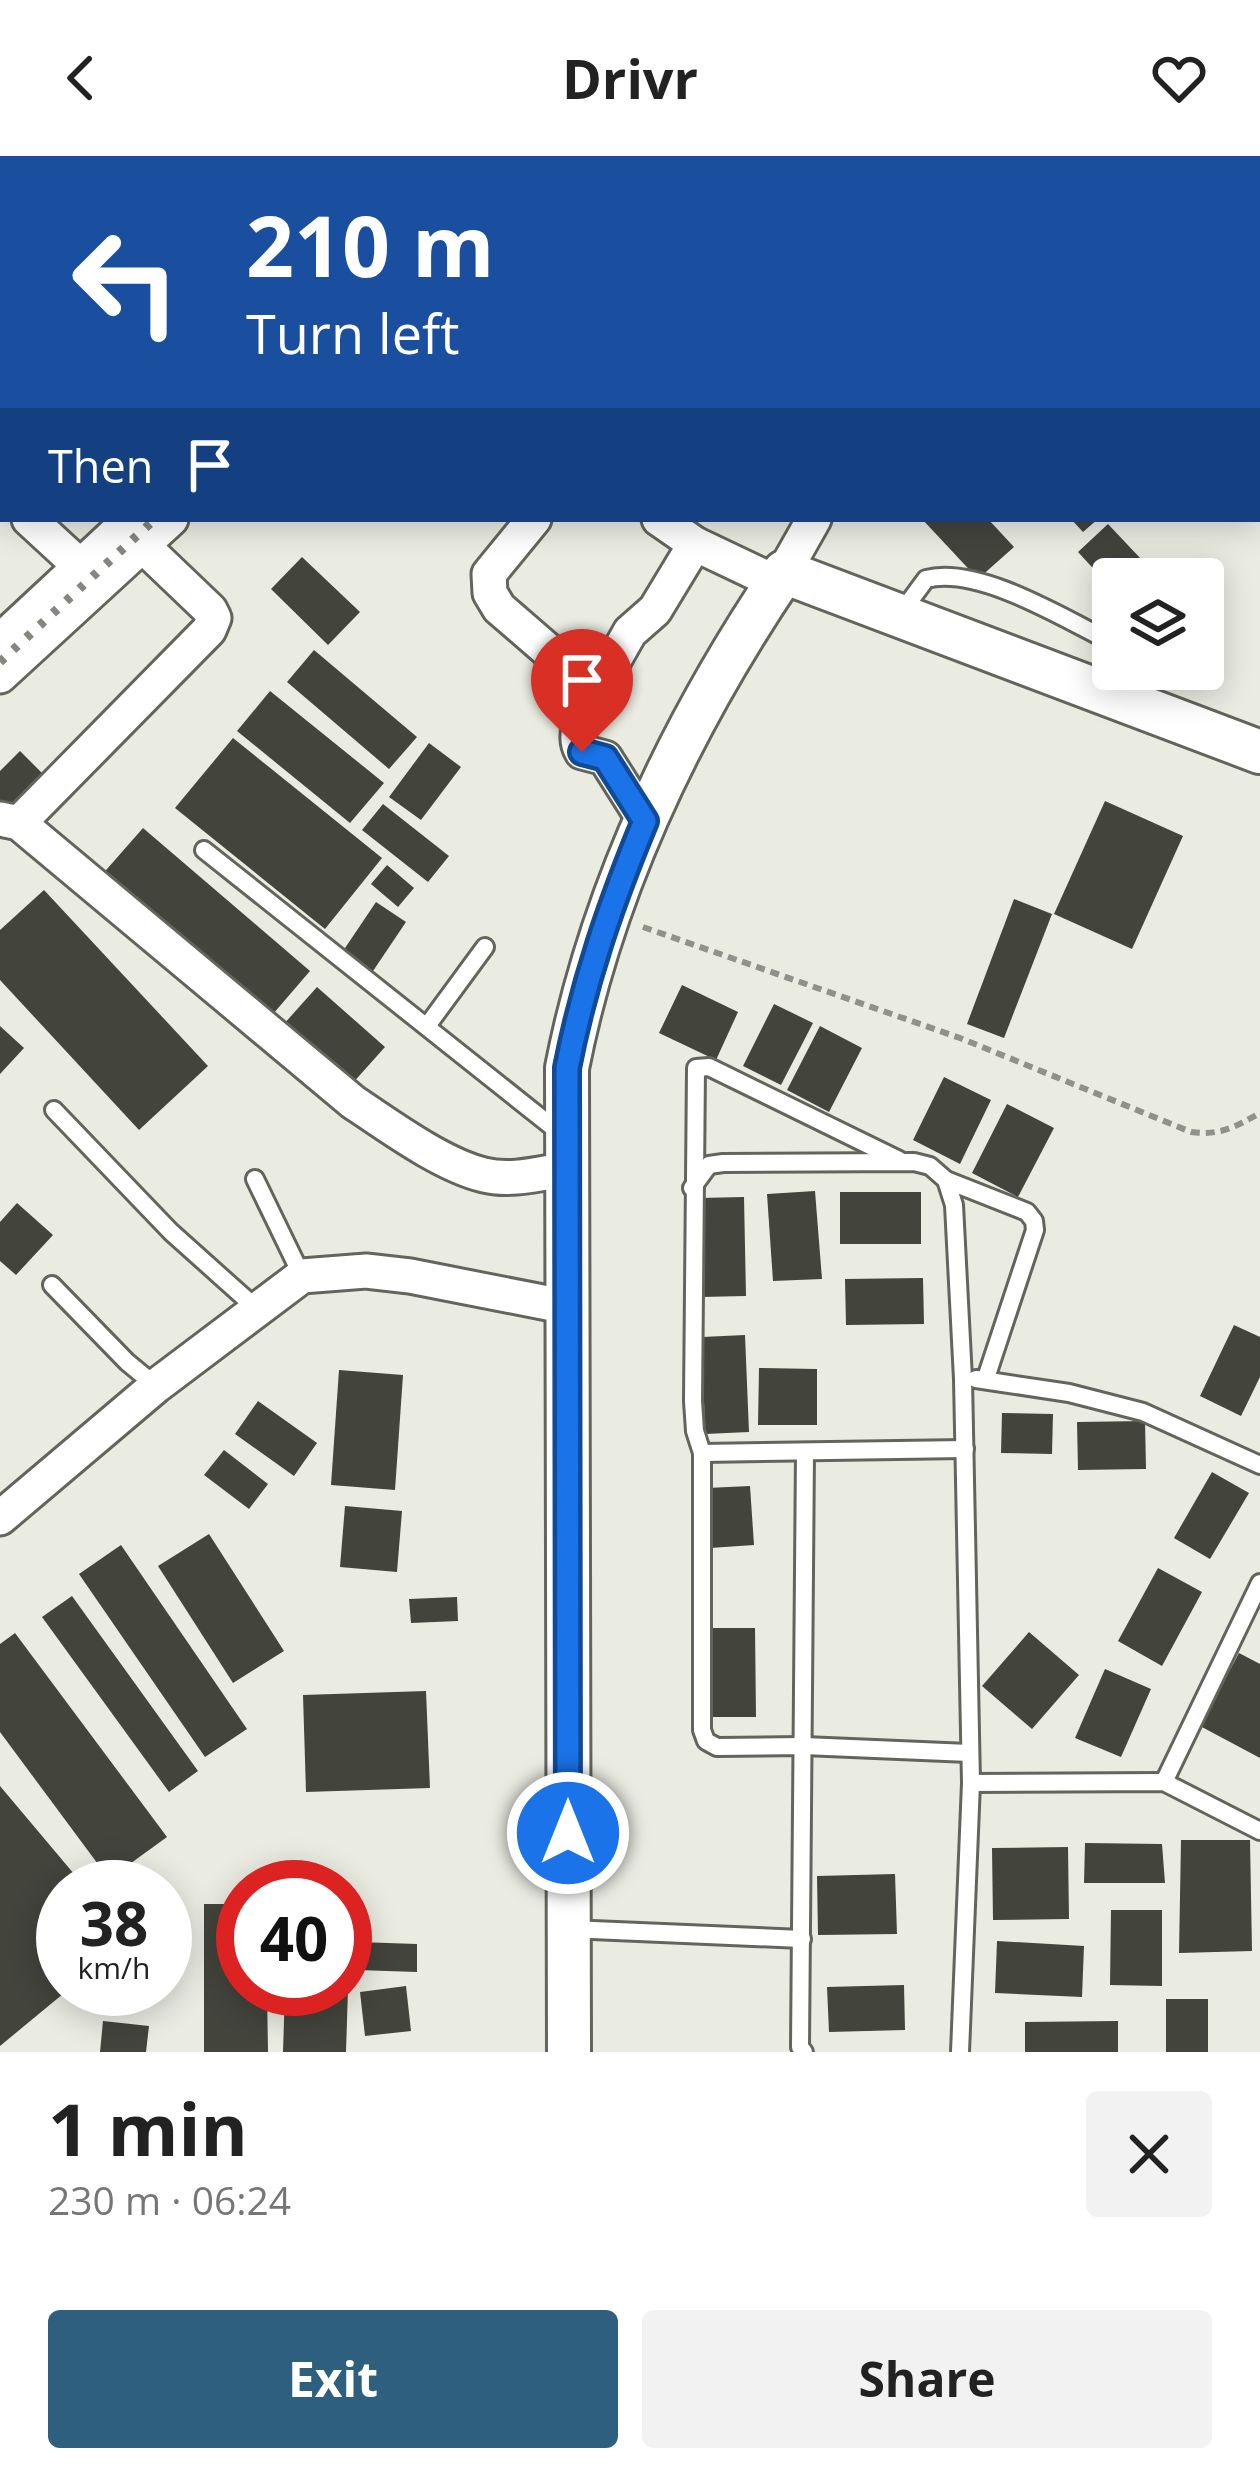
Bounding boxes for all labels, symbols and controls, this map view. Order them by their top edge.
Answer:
text: Drivr [562,41,698,115]
icon: back [48,45,114,111]
icon: heart [1146,45,1212,111]
text: 210 m [246,187,494,302]
icon: left [48,204,204,360]
text: Turn left [246,296,459,370]
icon: arrive [177,432,243,498]
text: Then [48,435,153,496]
map controls [1092,558,1224,690]
button: layers [1092,558,1224,690]
pin [531,629,633,752]
icon: arrive [549,647,615,713]
position arrow [505,1770,631,1896]
speed limit sign: 40 [216,1860,372,2016]
text: 38 [80,1882,148,1964]
text: km/h [78,1947,150,1988]
text: 1 min [48,2079,248,2177]
button: close [1086,2091,1212,2217]
text: 230 m · 06:24 [48,2173,291,2226]
button: Exit [48,2310,618,2448]
button: Share [642,2310,1212,2448]

